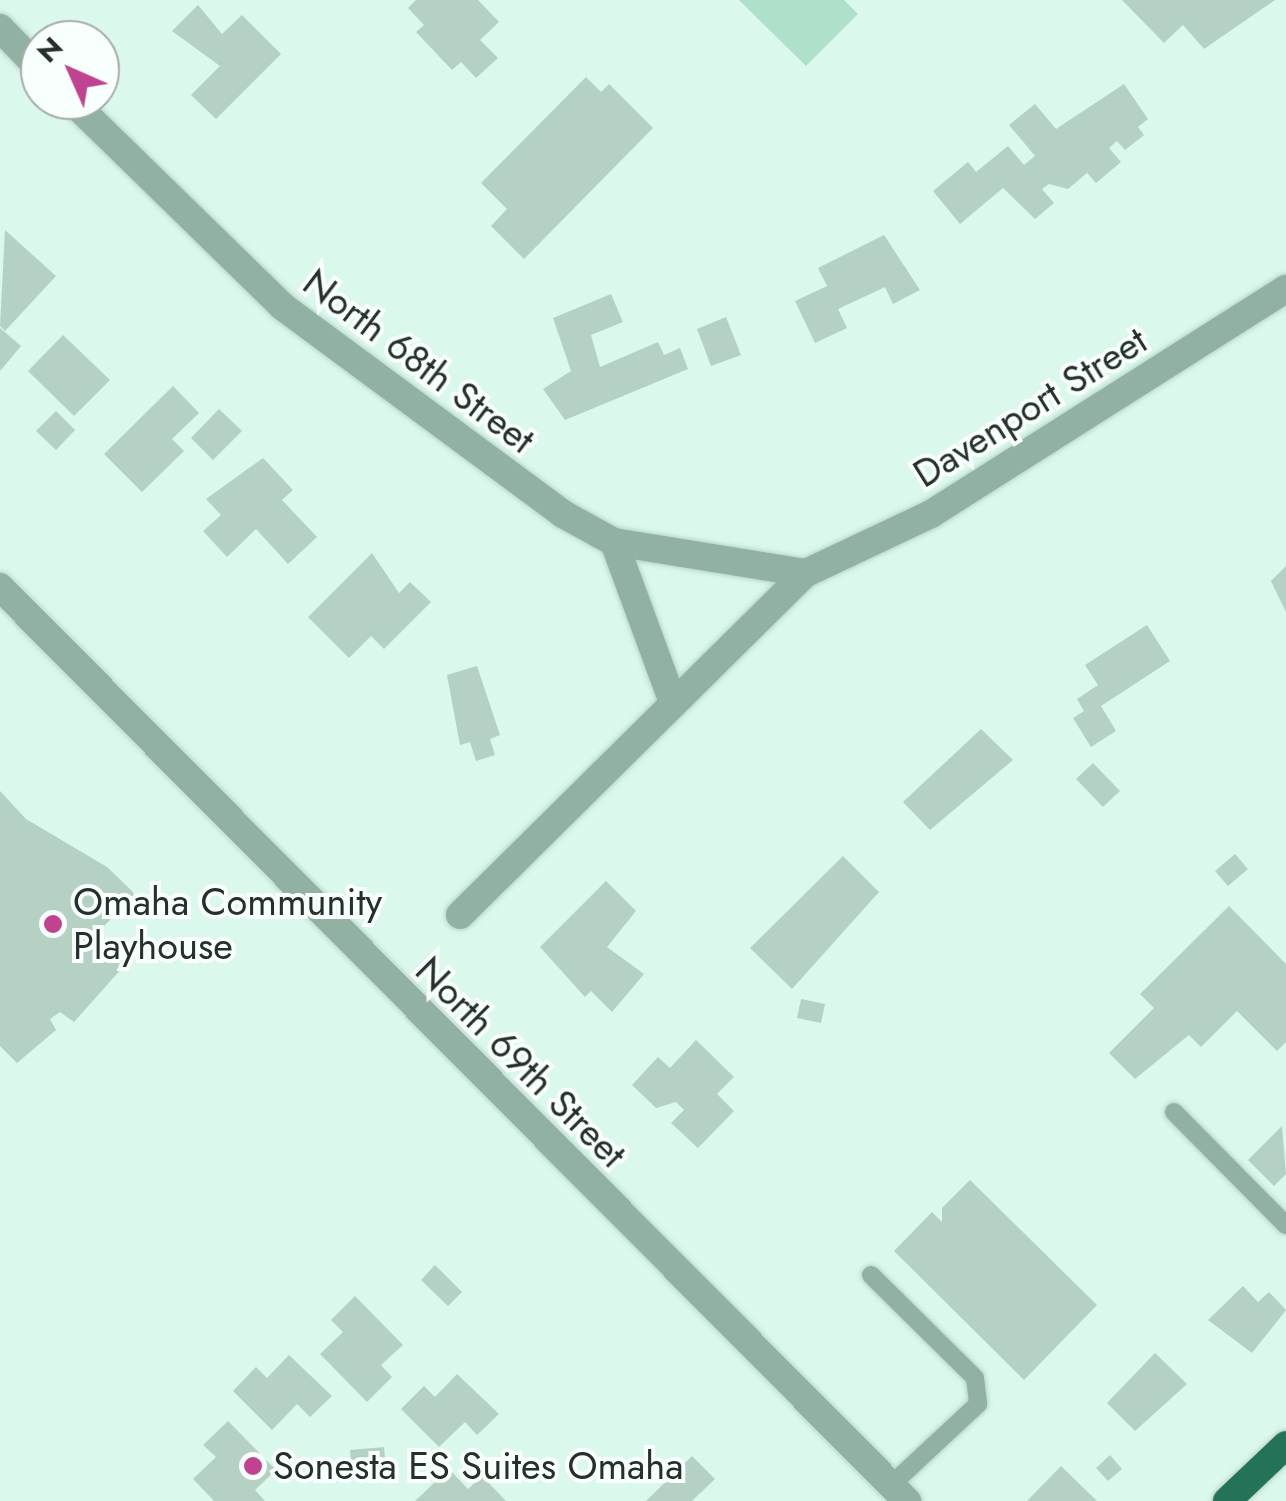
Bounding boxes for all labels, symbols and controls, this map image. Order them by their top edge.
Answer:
north arrow [20,20,120,120]
text: N [27,27,72,72]
street label: North 68th Street [294,259,544,463]
street label: Davenport Street [905,317,1155,497]
place label: Omaha Community Playhouse [73,879,382,968]
marker: Omaha Community Playhouse [42,913,64,935]
street label: North 69th Street [406,947,636,1177]
place label: Sonesta ES Suites Omaha [273,1443,684,1489]
marker: Sonesta ES Suites Omaha [242,1455,264,1477]

